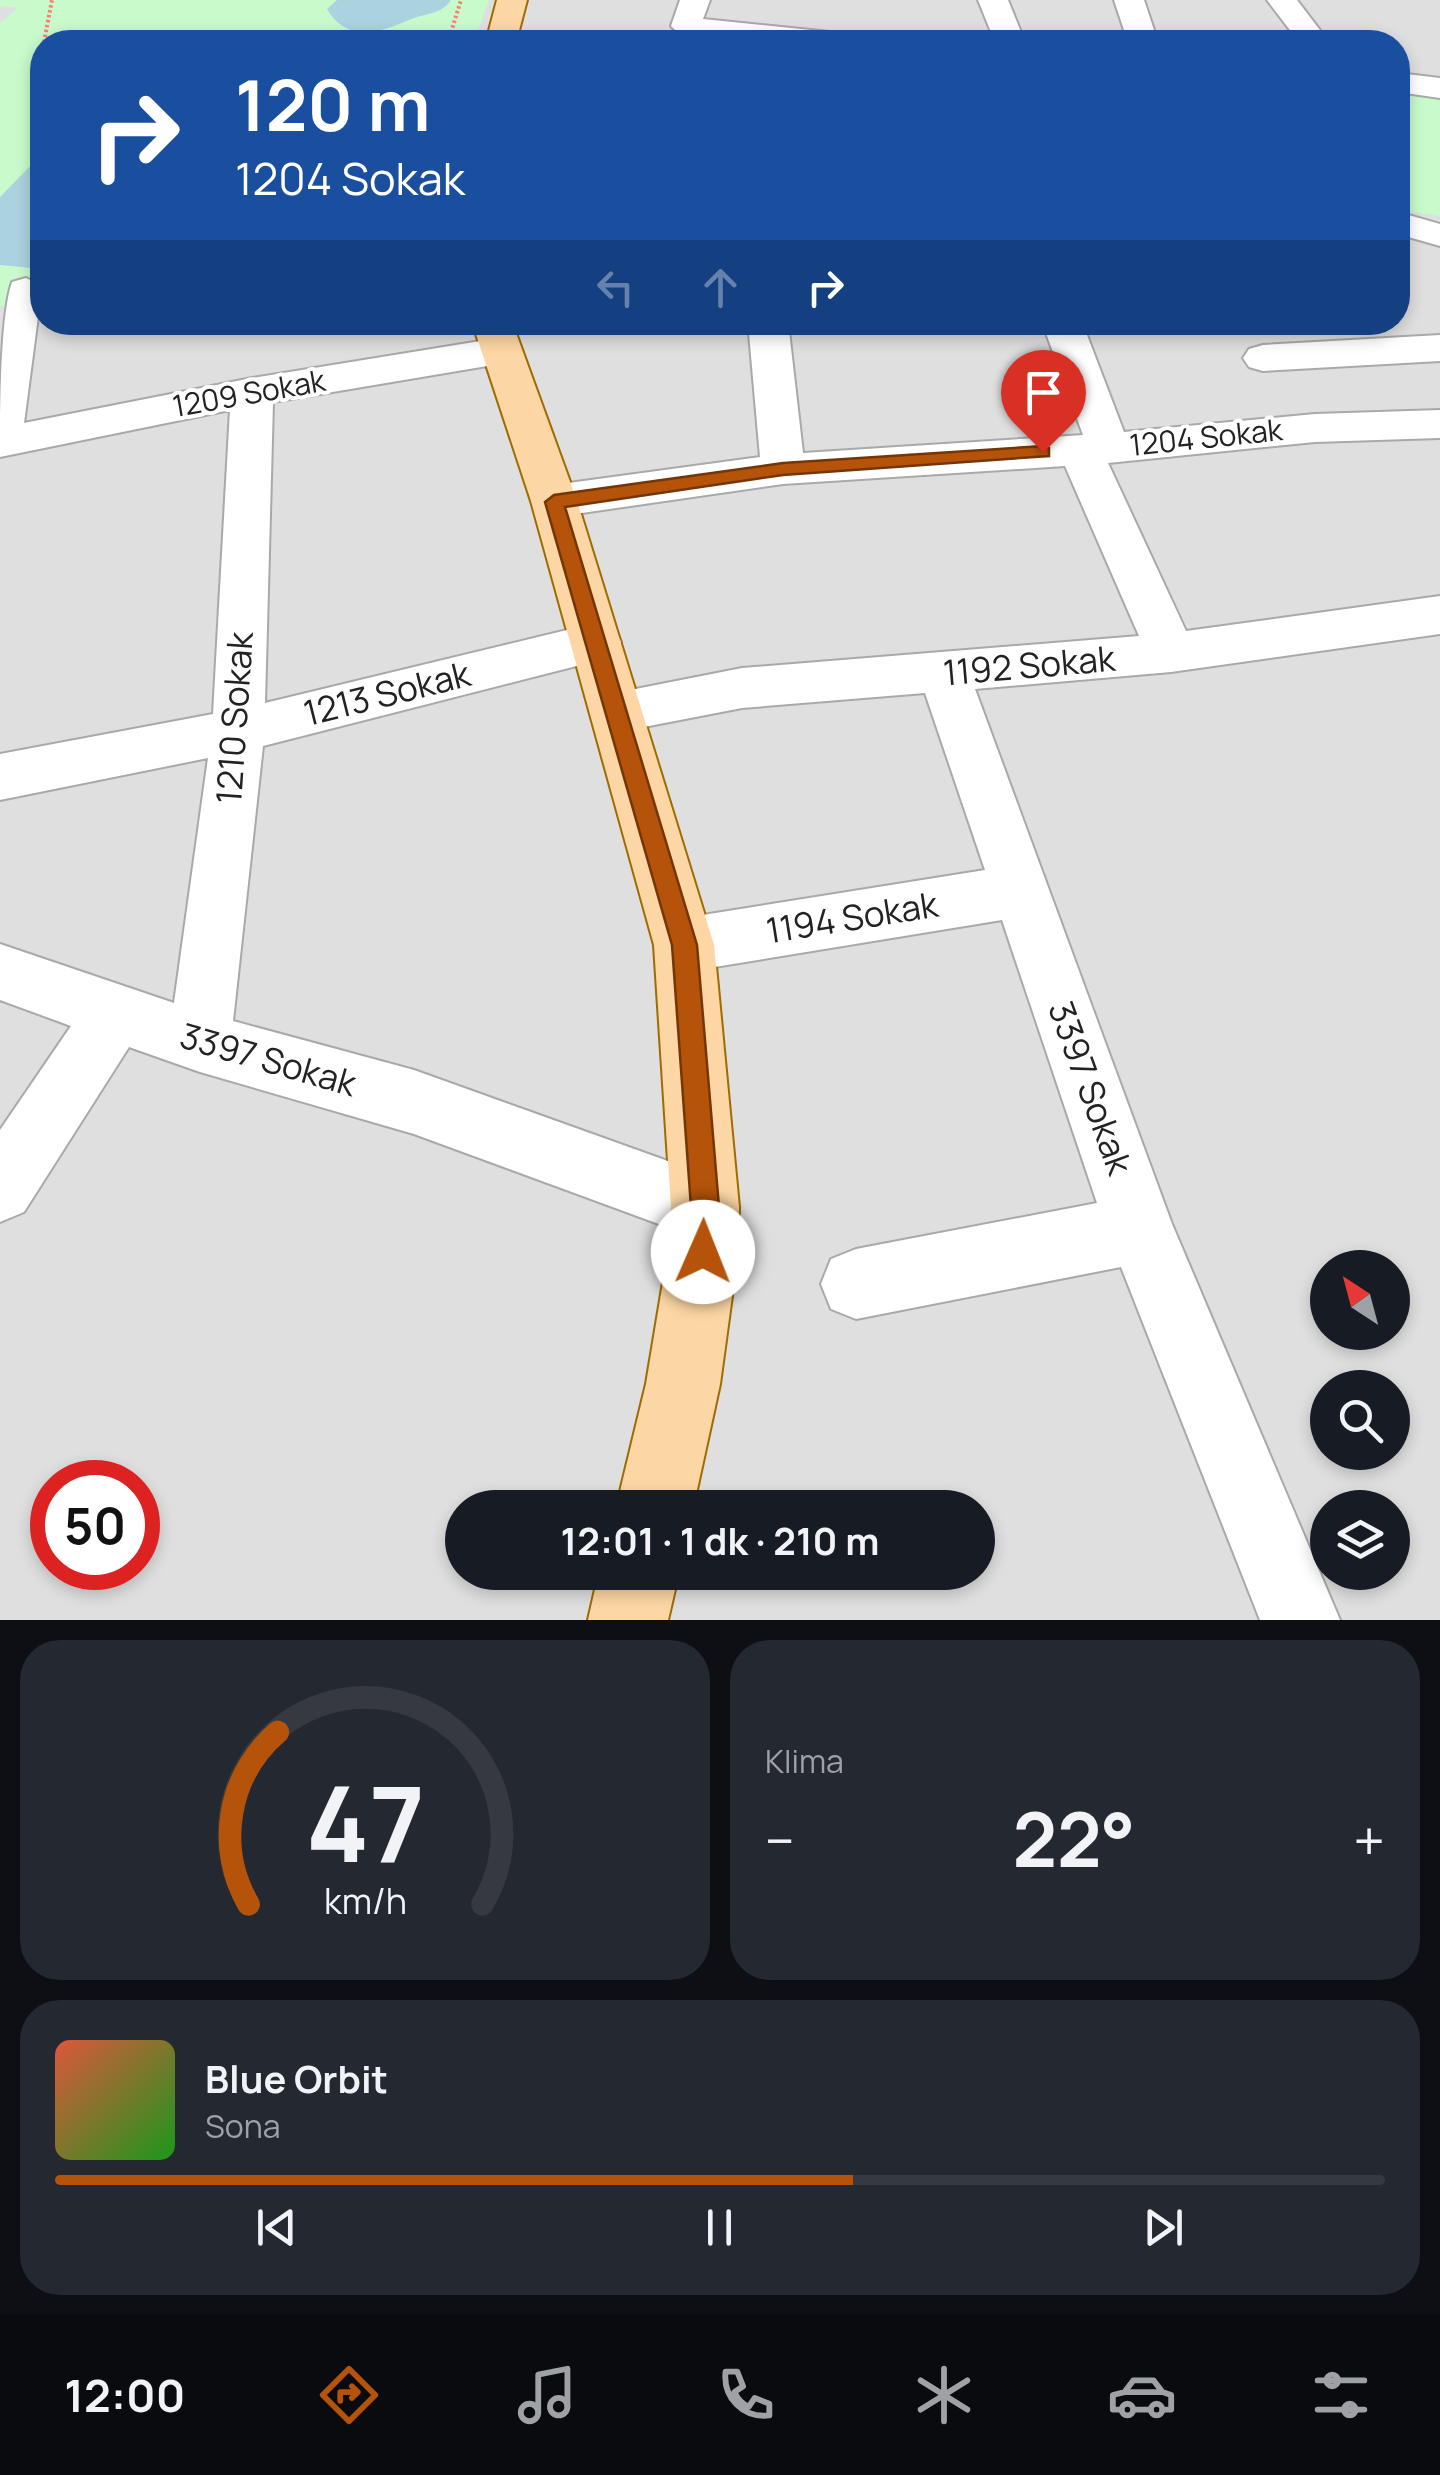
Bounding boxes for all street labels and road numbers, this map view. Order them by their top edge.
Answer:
street label: 1209 Sokak [169,359,329,426]
street label: 1204 Sokak [1127,408,1285,465]
street label: 1210 Sokak [204,629,264,805]
street label: 1192 Sokak [941,633,1119,696]
street label: 1213 Sokak [298,649,477,737]
street label: 1194 Sokak [763,880,943,954]
street label: 3397 Sokak [1037,994,1145,1182]
street label: 3397 Sokak [175,1011,363,1108]

